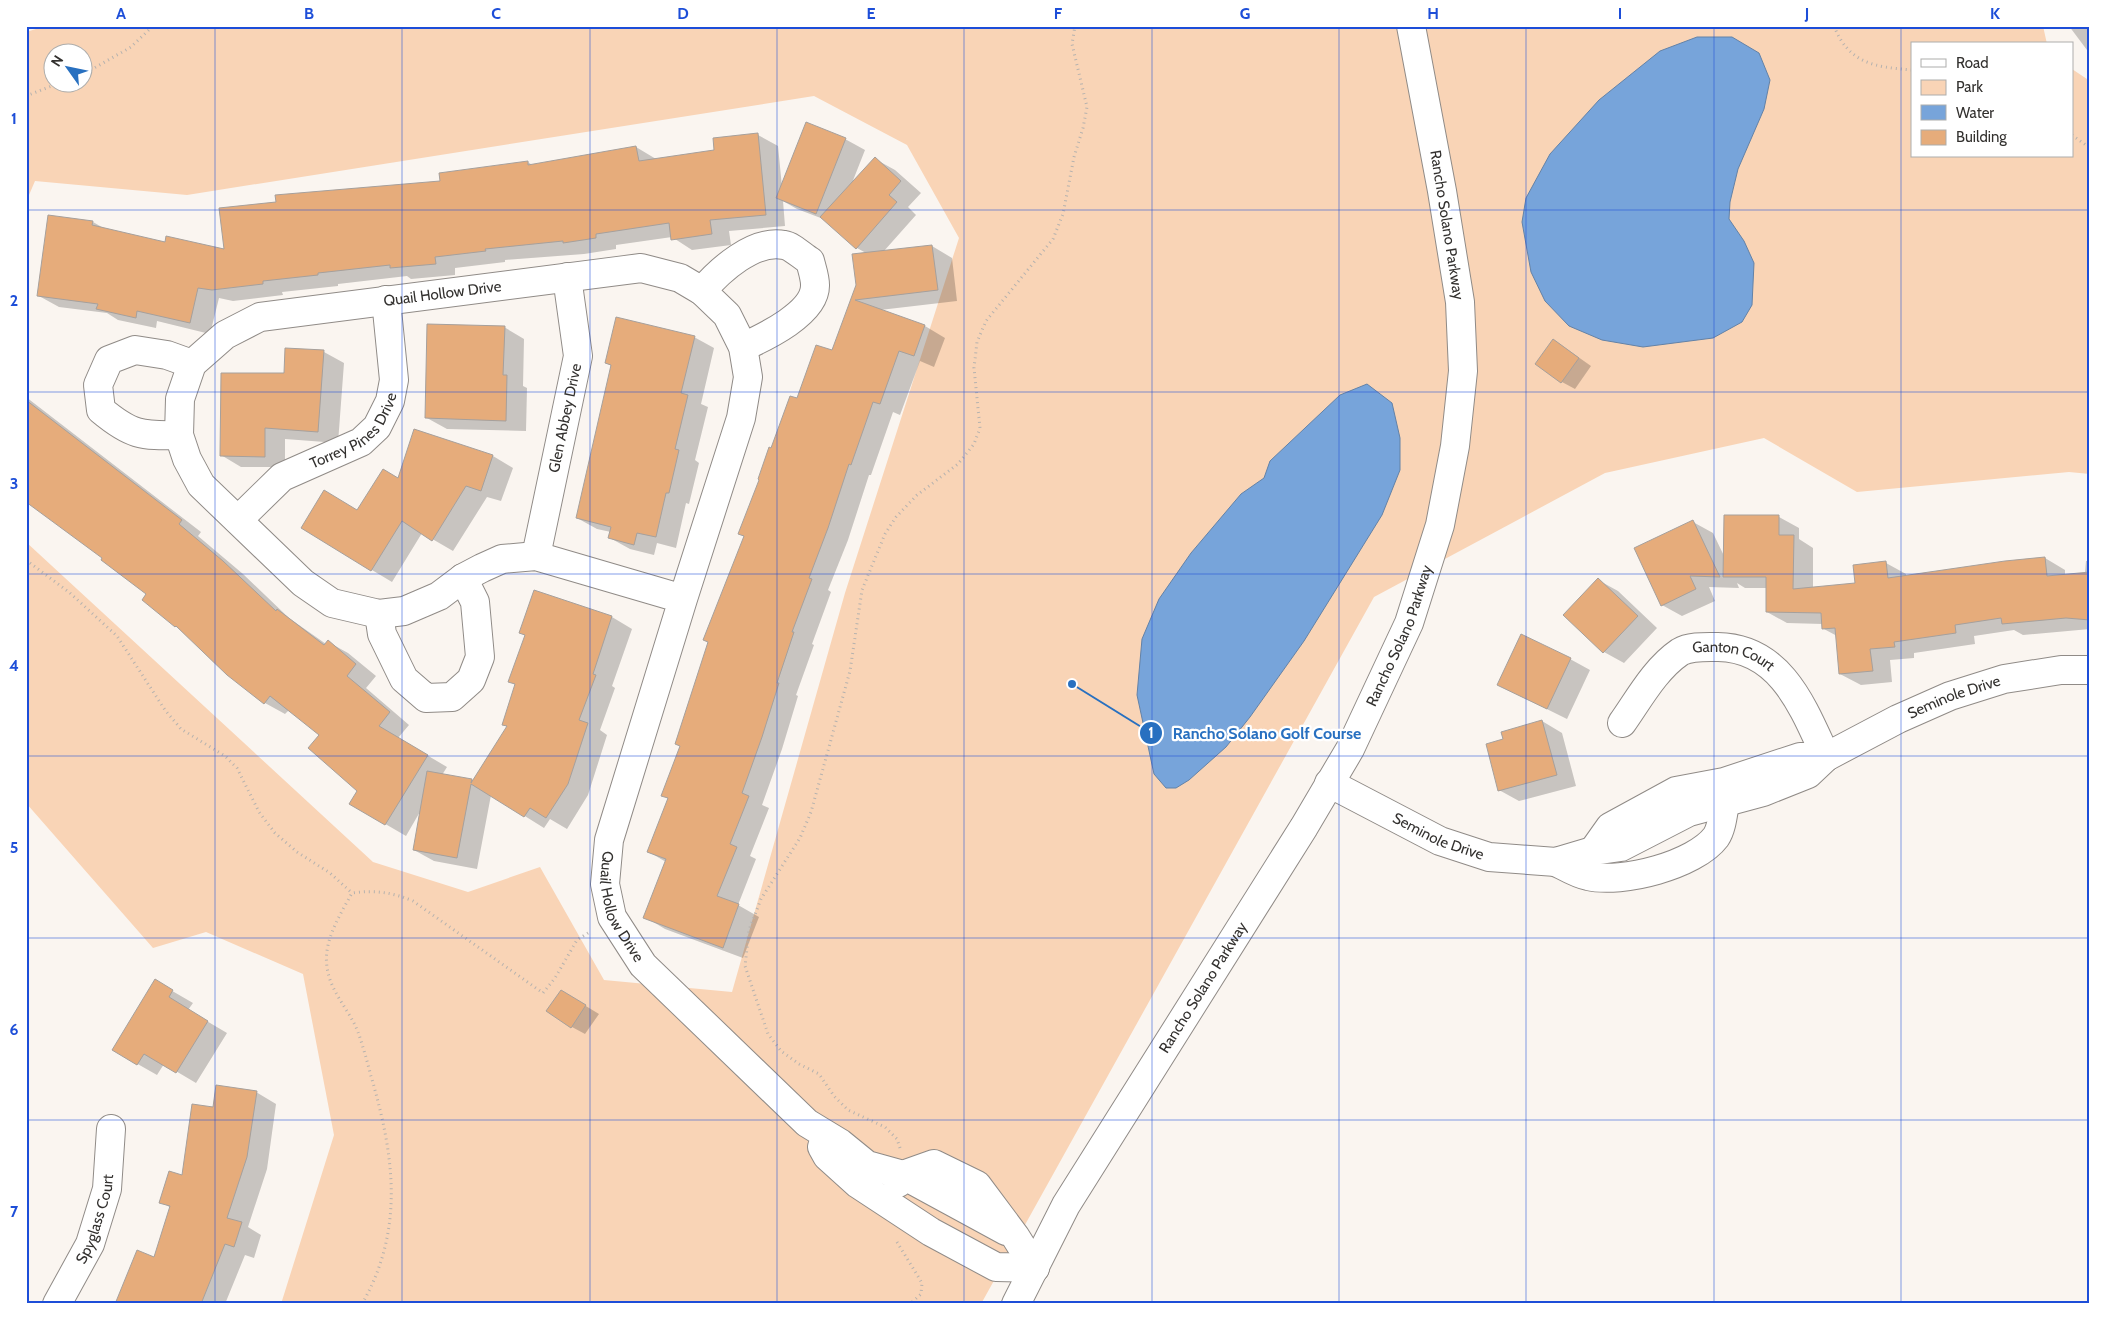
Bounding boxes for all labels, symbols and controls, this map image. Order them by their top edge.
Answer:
text: A [116,4,126,23]
text: B [304,4,314,23]
text: C [491,4,501,23]
text: D [677,4,689,23]
text: E [866,4,876,23]
text: F [1054,4,1063,23]
text: G [1240,4,1250,23]
text: H [1427,4,1439,23]
text: I [1618,4,1622,23]
text: J [1804,4,1809,23]
text: K [1990,4,2000,23]
north arrow [42,42,92,92]
legend [1911,42,2074,158]
text: N [47,52,67,70]
text: Road [1956,54,1989,72]
text: Park [1956,78,1983,96]
text: Water [1956,104,1994,122]
text: 1 [11,109,17,128]
text: Building [1956,128,2007,146]
street label: Rancho Solano Parkway [1426,149,1468,301]
street label: Quail Hollow Drive [383,277,503,310]
text: 2 [10,291,18,310]
street label: Glen Abbey Drive [545,362,585,474]
street label: Torrey Pines Drive [307,391,400,472]
text: 3 [10,474,18,493]
street label: Rancho Solano Parkway [1362,562,1436,709]
street label: Ganton Court [1692,638,1778,675]
text: 4 [9,656,19,675]
street label: Seminole Drive [1905,672,2003,723]
callout: Rancho Solano Golf Course [1138,718,1372,749]
text: 1 [1148,724,1154,742]
text: Rancho Solano Golf Course [1173,724,1361,743]
street label: Seminole Drive [1390,809,1486,864]
text: 5 [10,838,18,857]
street label: Quail Hollow Drive [596,850,648,966]
street label: Rancho Solano Parkway [1155,918,1251,1056]
text: 6 [10,1020,19,1039]
street label: Spyglass Court [72,1174,117,1267]
text: 7 [10,1202,19,1221]

